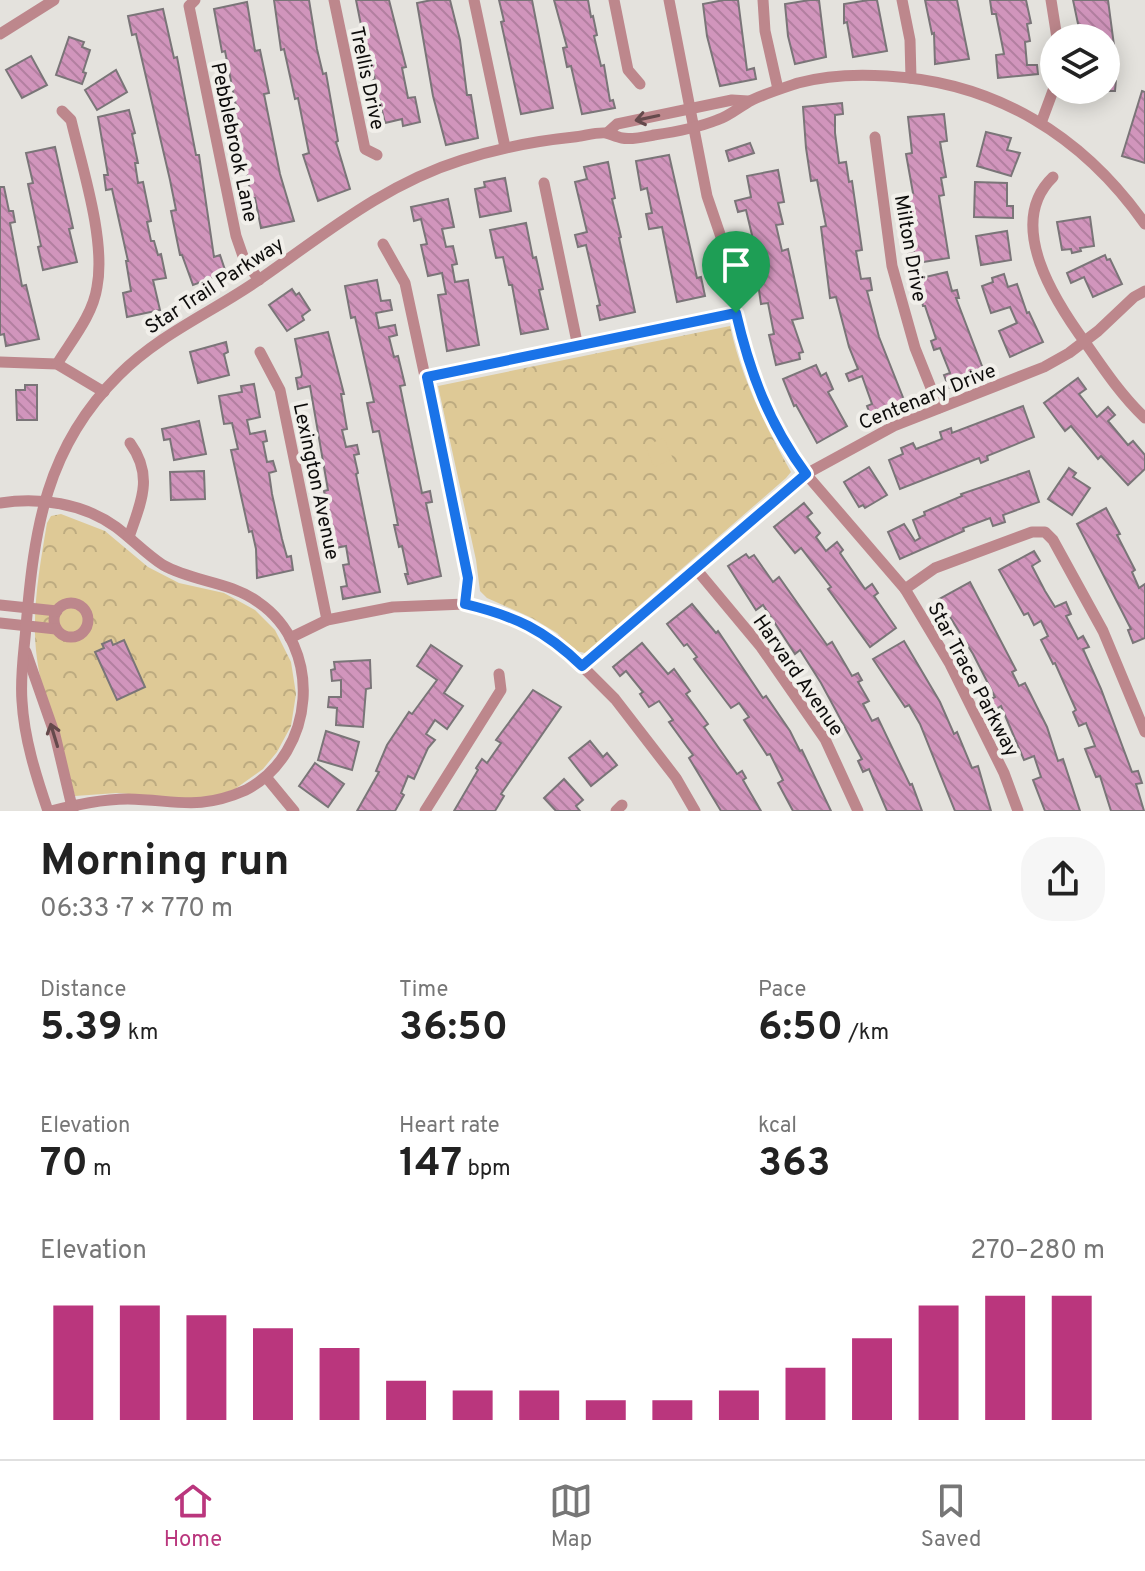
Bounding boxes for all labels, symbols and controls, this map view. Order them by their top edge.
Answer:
street label: Trellis Drive [342,24,390,132]
map controls [1040,24,1120,104]
button: layers [1040,24,1120,104]
street label: Pebblebrook Lane [203,60,263,225]
one-way arrow [634,111,660,126]
street label: Milton Drive [887,193,931,304]
pin [702,231,770,313]
street label: Star Trail Parkway [141,232,290,341]
icon: arrive [714,243,758,287]
street label: Centenary Drive [855,358,1000,437]
street label: Lexington Avenue [286,400,344,562]
street label: Star Trace Parkway [921,598,1024,762]
street label: Harvard Avenue [746,611,849,742]
one-way arrow [46,723,61,749]
text: Morning run [40,835,290,891]
button: share [1021,837,1105,921]
text: 06:33 · 7 × 770 m [40,893,233,926]
text: Distance [40,977,126,1004]
text: Time [399,977,448,1004]
text: Pace [758,977,806,1004]
text: 5.39 [40,1004,123,1054]
text: 36:50 [399,1004,508,1054]
text: 6:50 [758,1004,843,1054]
text: km [123,1020,158,1047]
text: /km [843,1020,889,1047]
text: Elevation [40,1113,130,1140]
text: Heart rate [399,1113,500,1140]
text: kcal [758,1113,797,1140]
text: 70 [40,1140,88,1190]
text: 147 [399,1140,462,1190]
text: 363 [758,1140,831,1190]
text: m [88,1156,112,1183]
text: bpm [462,1156,511,1183]
text: Elevation [40,1235,147,1268]
text: 270–280 m [970,1235,1105,1268]
tab: Home [164,1479,222,1554]
tab: Map [549,1479,593,1554]
tab: Saved [921,1479,981,1554]

